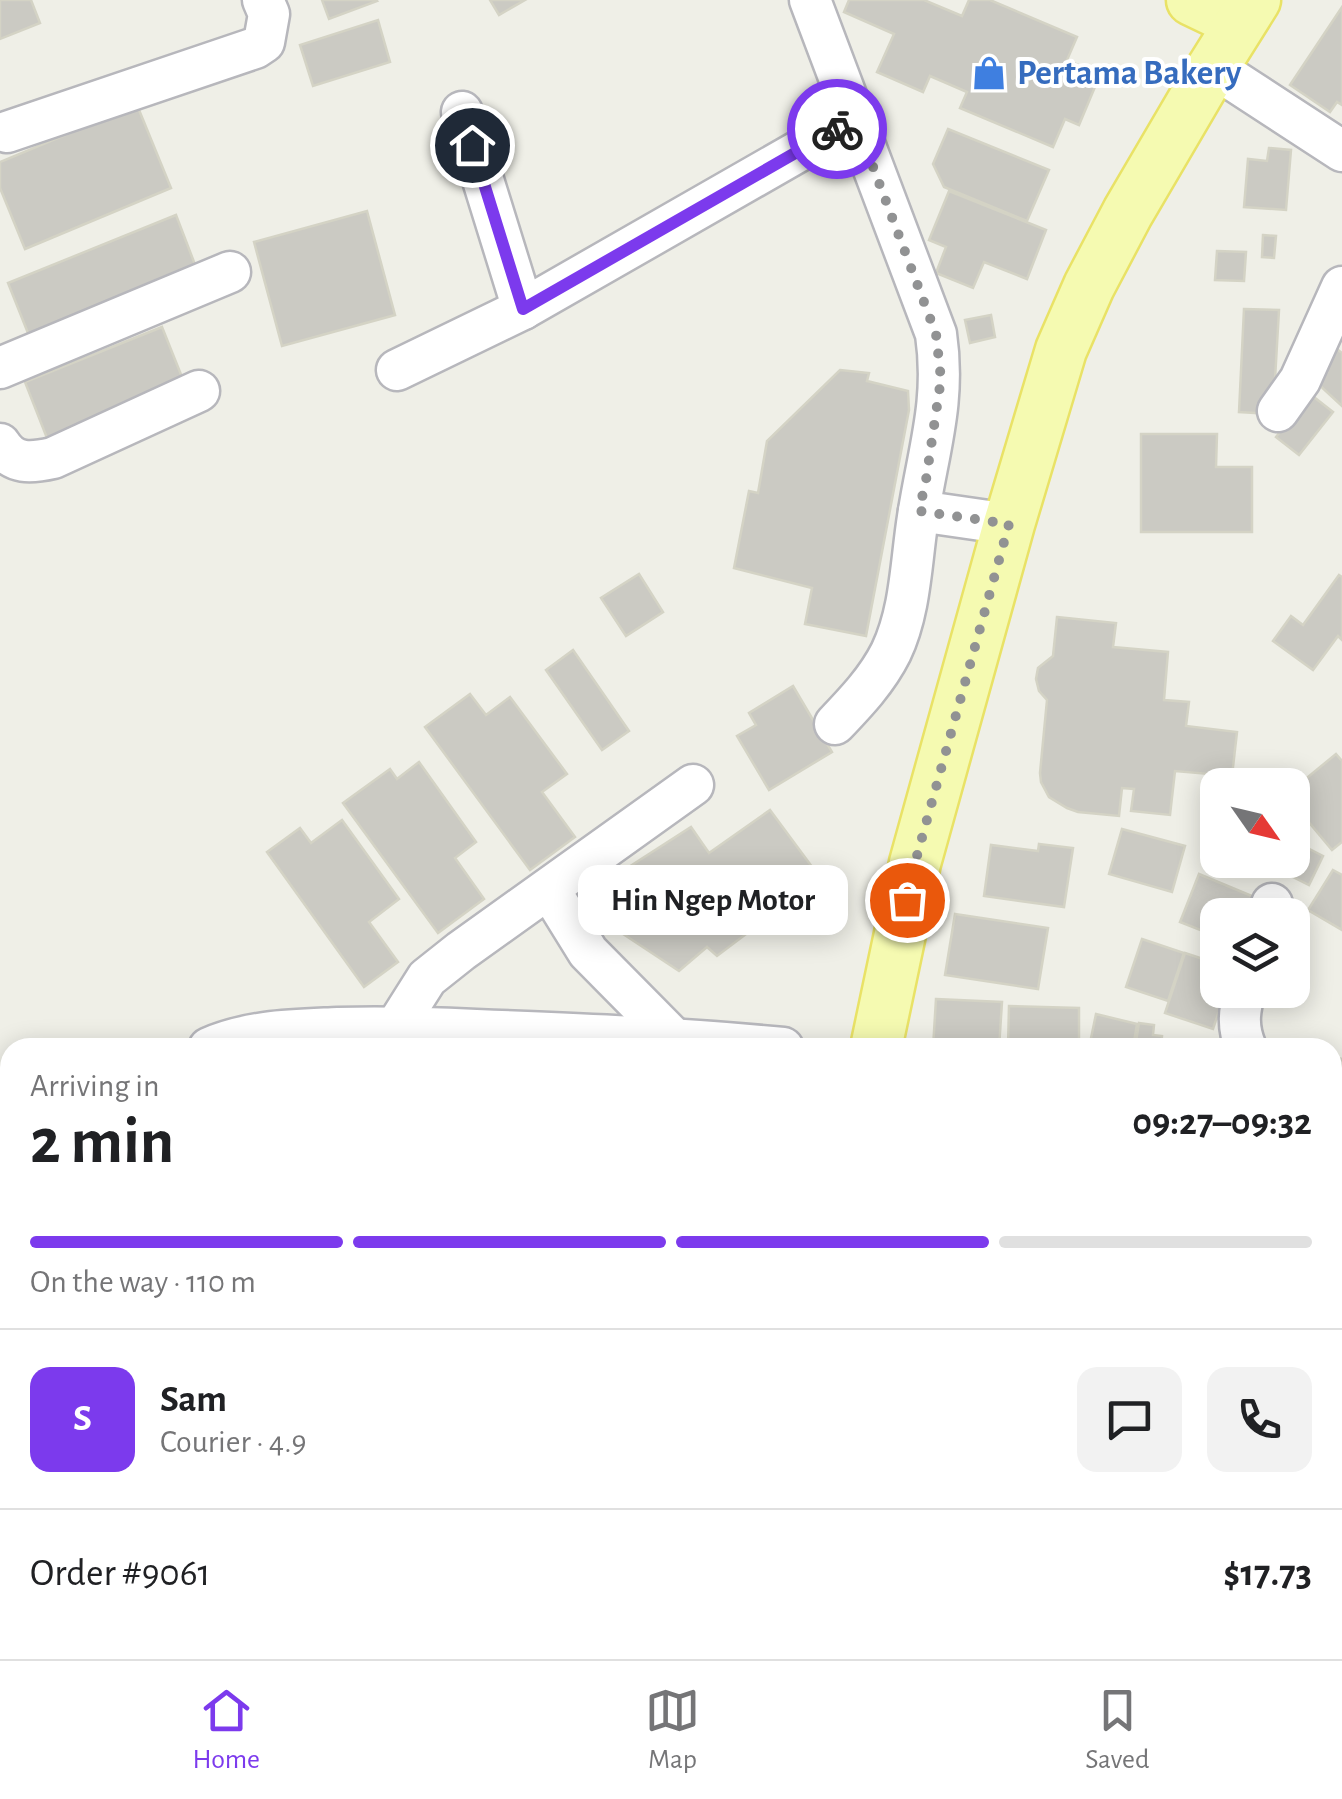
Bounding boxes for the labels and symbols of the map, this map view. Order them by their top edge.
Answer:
shop icon: Pertama Bakery [970,54,1008,92]
place label: Pertama Bakery [1017,56,1242,91]
courier [787,79,887,179]
pin [430,103,515,188]
north arrow [1200,768,1310,878]
pin [865,858,950,943]
callout: Hin Ngep Motor [577,865,847,935]

